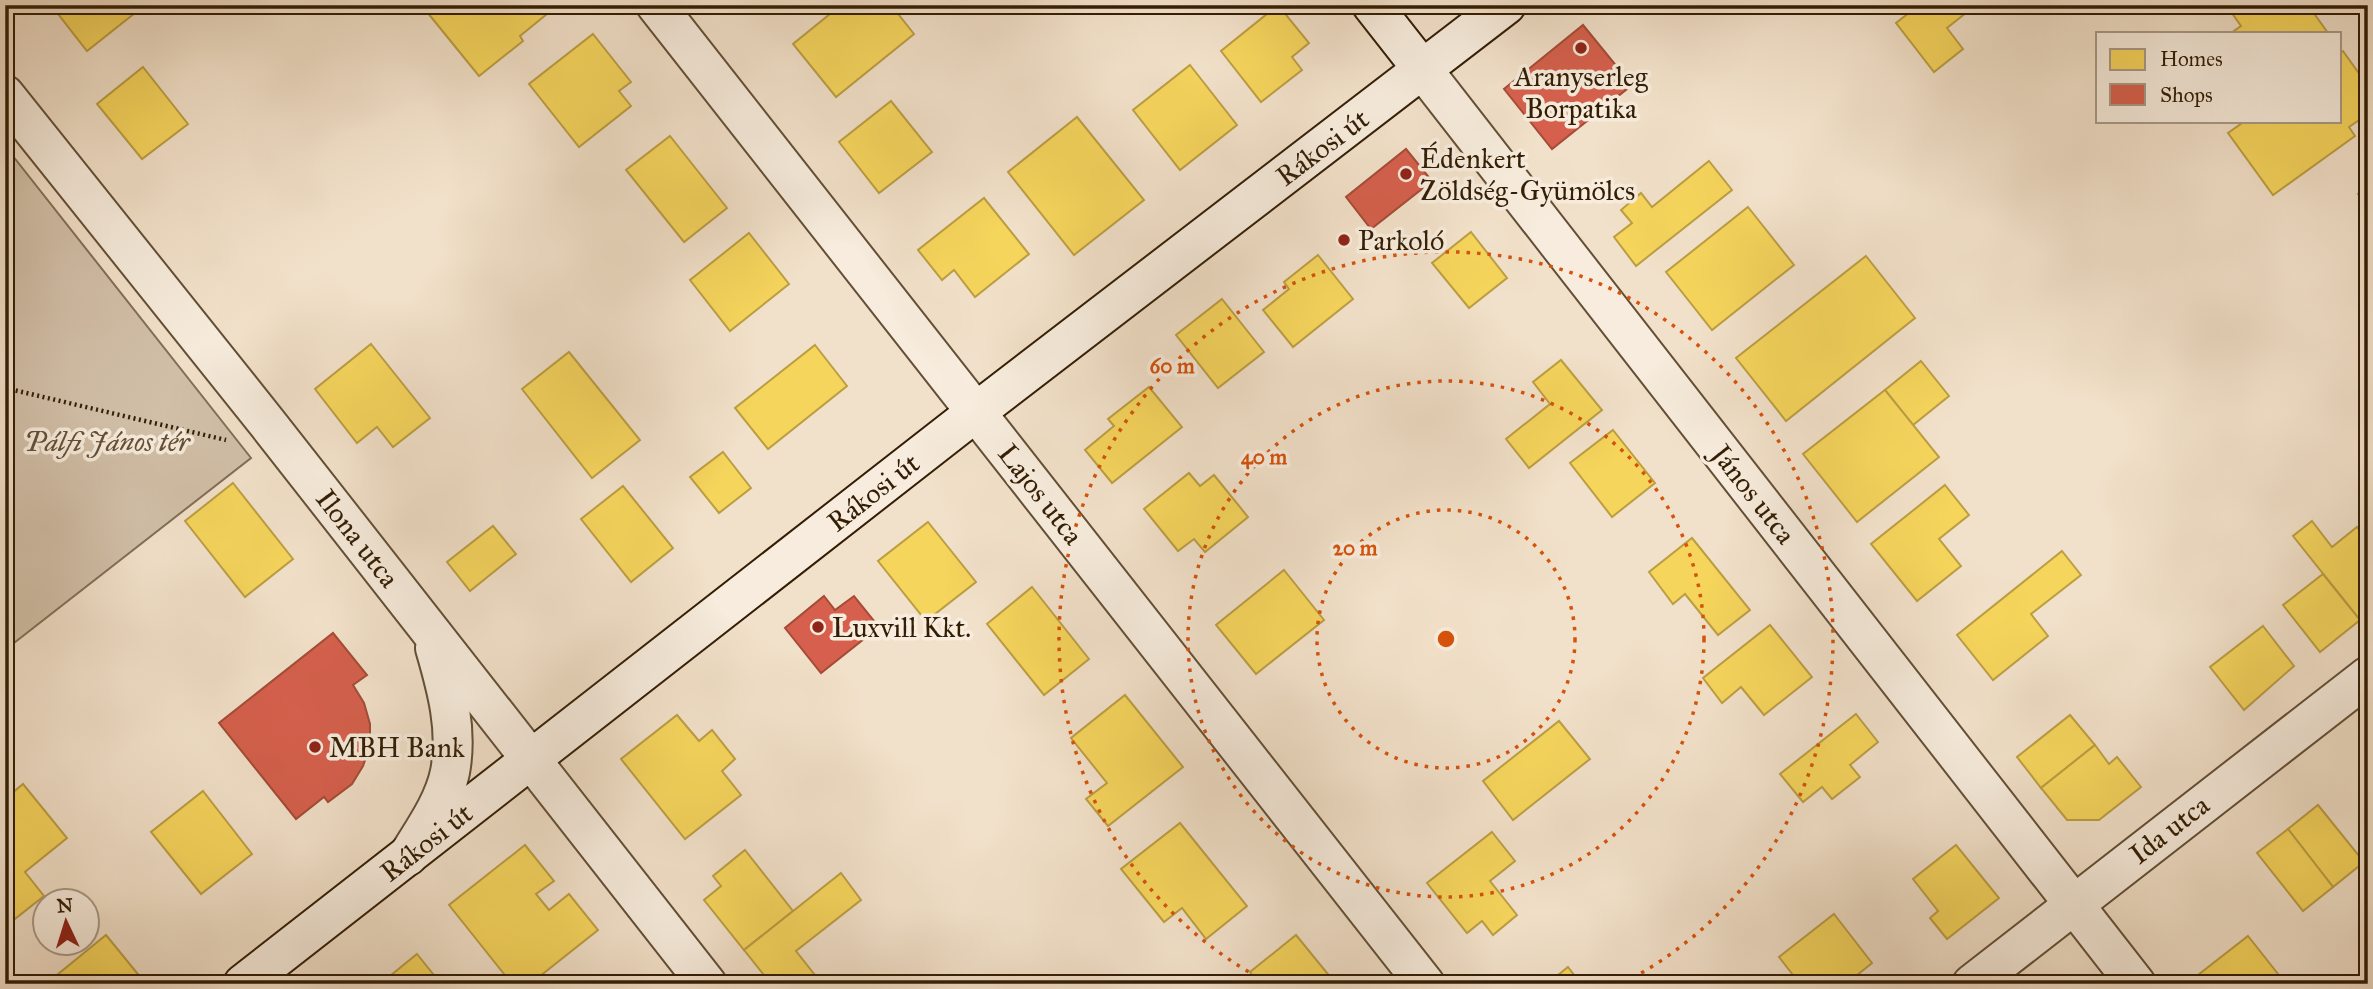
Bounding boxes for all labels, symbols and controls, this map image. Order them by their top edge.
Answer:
legend [2096,32,2342,122]
marker: Aranyserleg Borpatika [1573,40,1589,56]
text: Homes [2160,46,2223,72]
place label: Aranyserleg Borpatika [1513,59,1649,126]
text: Shops [2160,82,2213,108]
street label: Rákosi út [1269,101,1376,194]
place label: Édenkert Zöldség-Gyümölcs [1420,141,1635,208]
marker: Édenkert Zöldség-Gyümölcs [1398,166,1414,182]
place label: Parkoló [1358,223,1444,258]
marker: Parkoló [1336,232,1352,248]
text: 60 m [1149,353,1195,379]
park label: Pálfi János tér [24,424,191,459]
street label: János utca [1702,435,1803,551]
street label: Lajos utca [990,437,1091,552]
text: 40 m [1241,444,1287,470]
street label: Rákosi út [820,446,926,539]
street label: Ilona utca [308,482,407,595]
text: 20 m [1333,535,1378,561]
place label: Luxvill Kkt. [832,610,971,645]
marker: Luxvill Kkt. [810,619,826,635]
centre of rings [1434,627,1458,651]
place label: MBH Bank [329,730,465,765]
marker: MBH Bank [307,739,323,755]
street label: Ida utca [2122,787,2216,871]
street label: Rákosi út [373,796,479,889]
north arrow [32,888,102,958]
text: N [56,894,74,918]

